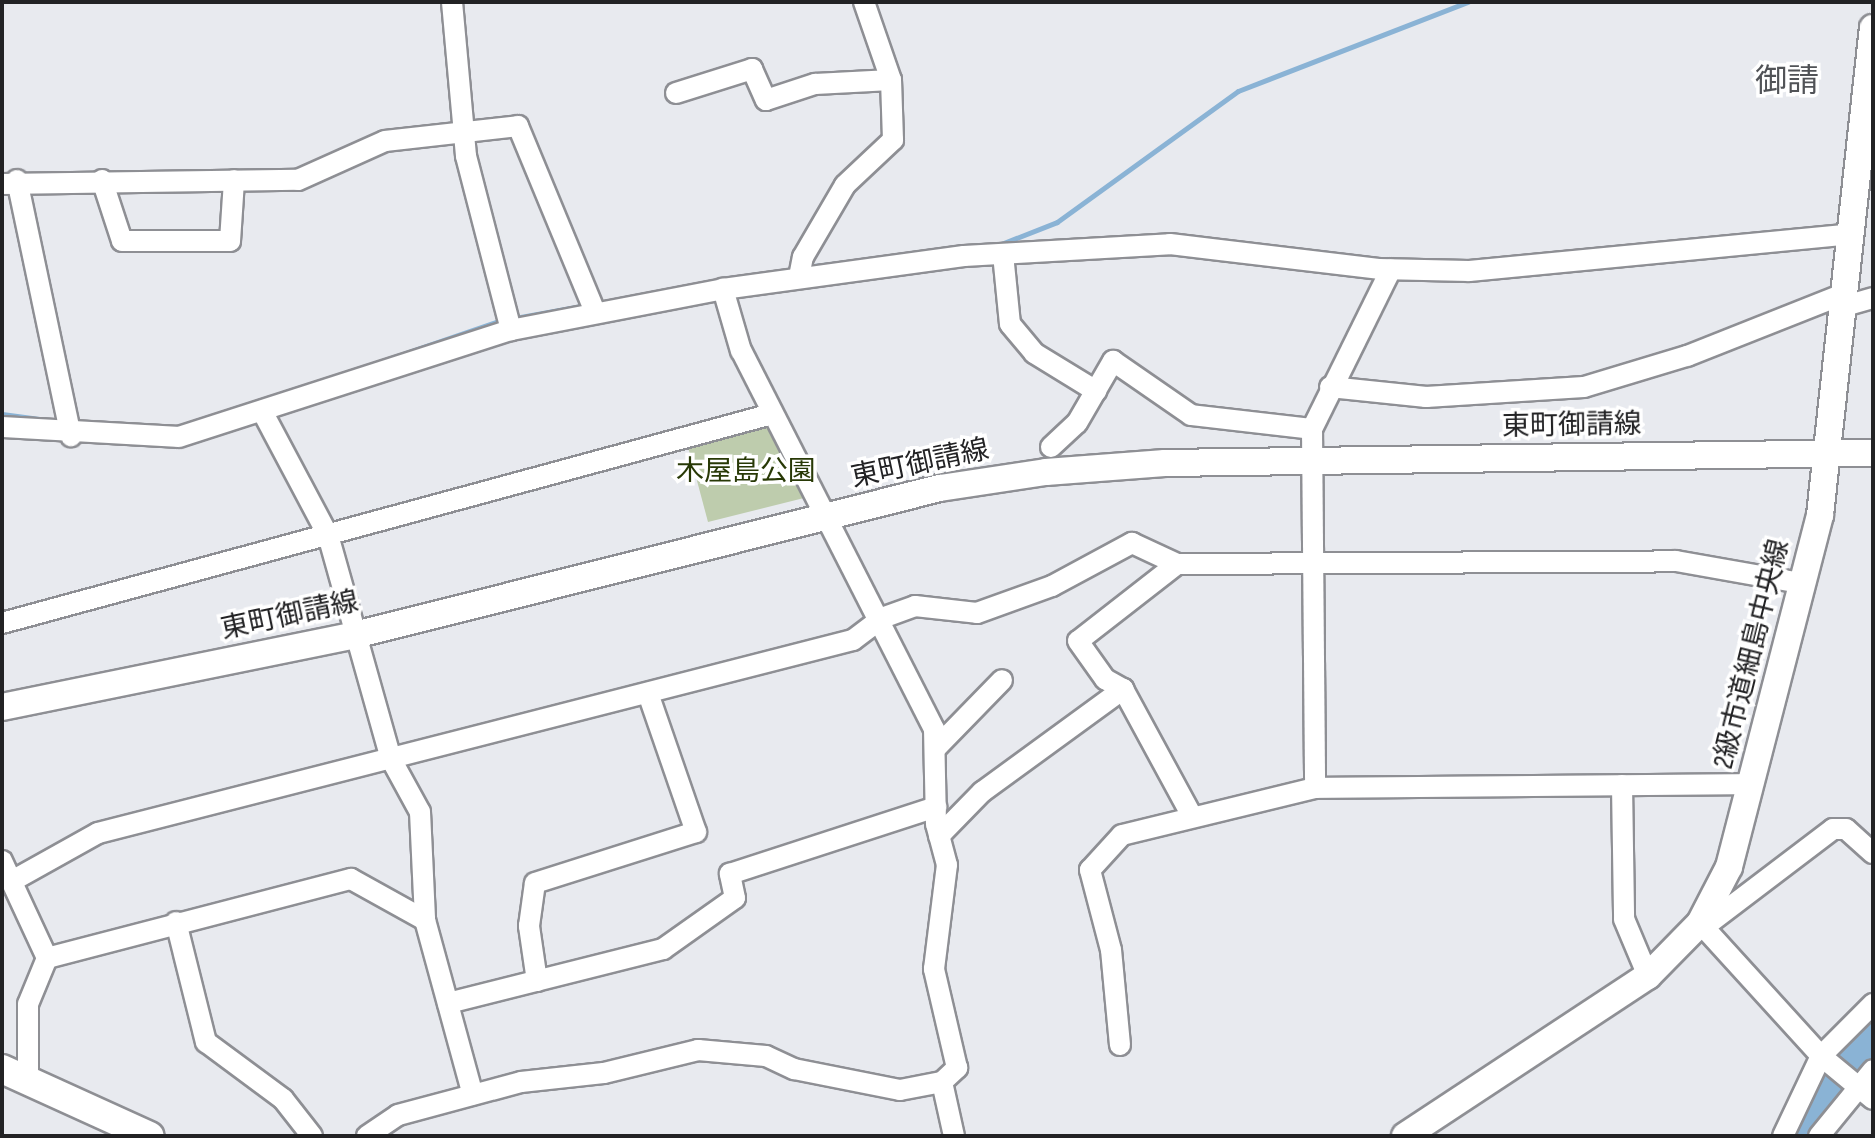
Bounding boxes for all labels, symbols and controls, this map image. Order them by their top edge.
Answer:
district label: 御請 [1755,63,1819,101]
street label: 東町御請線 [1502,408,1642,444]
street label: 東町御請線 [848,433,992,495]
park label: 木屋島公園 [676,455,816,489]
street label: 2級市道細島中央線 [1707,536,1797,772]
street label: 東町御請線 [218,585,362,647]

